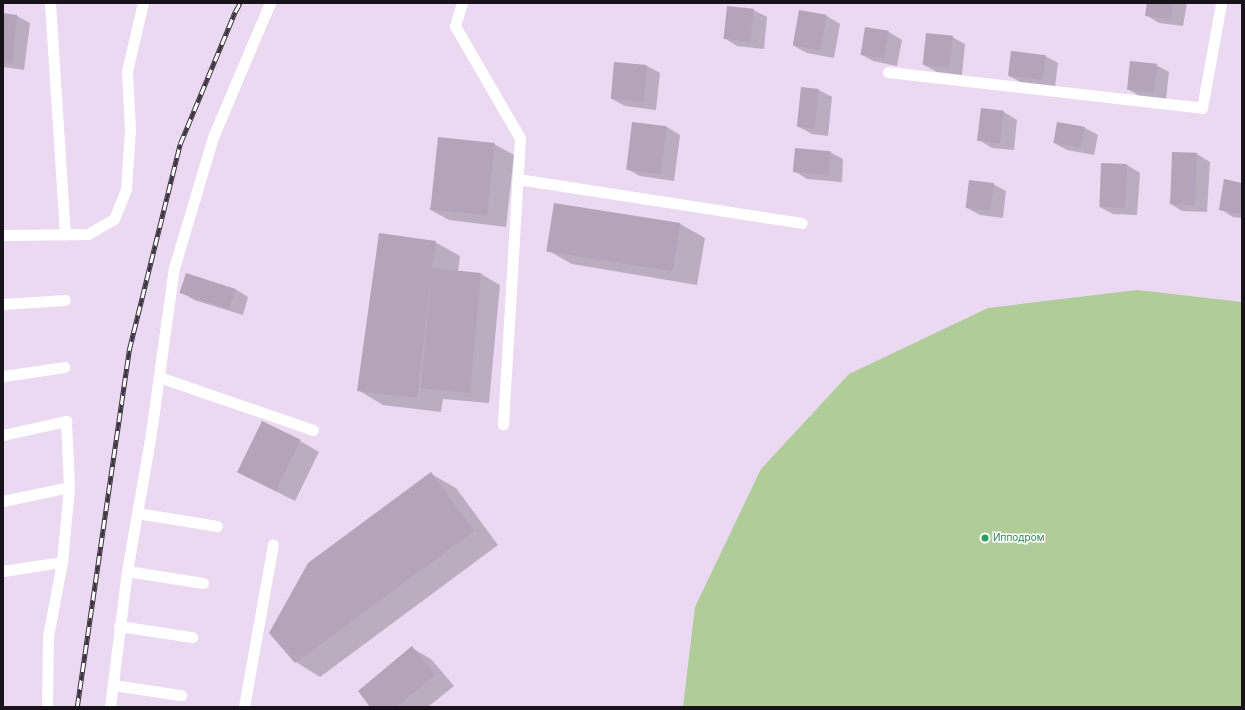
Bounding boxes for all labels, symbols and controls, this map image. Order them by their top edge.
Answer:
place label: Ипподром [993,532,1044,544]
marker: Ипподром [980,533,990,543]

